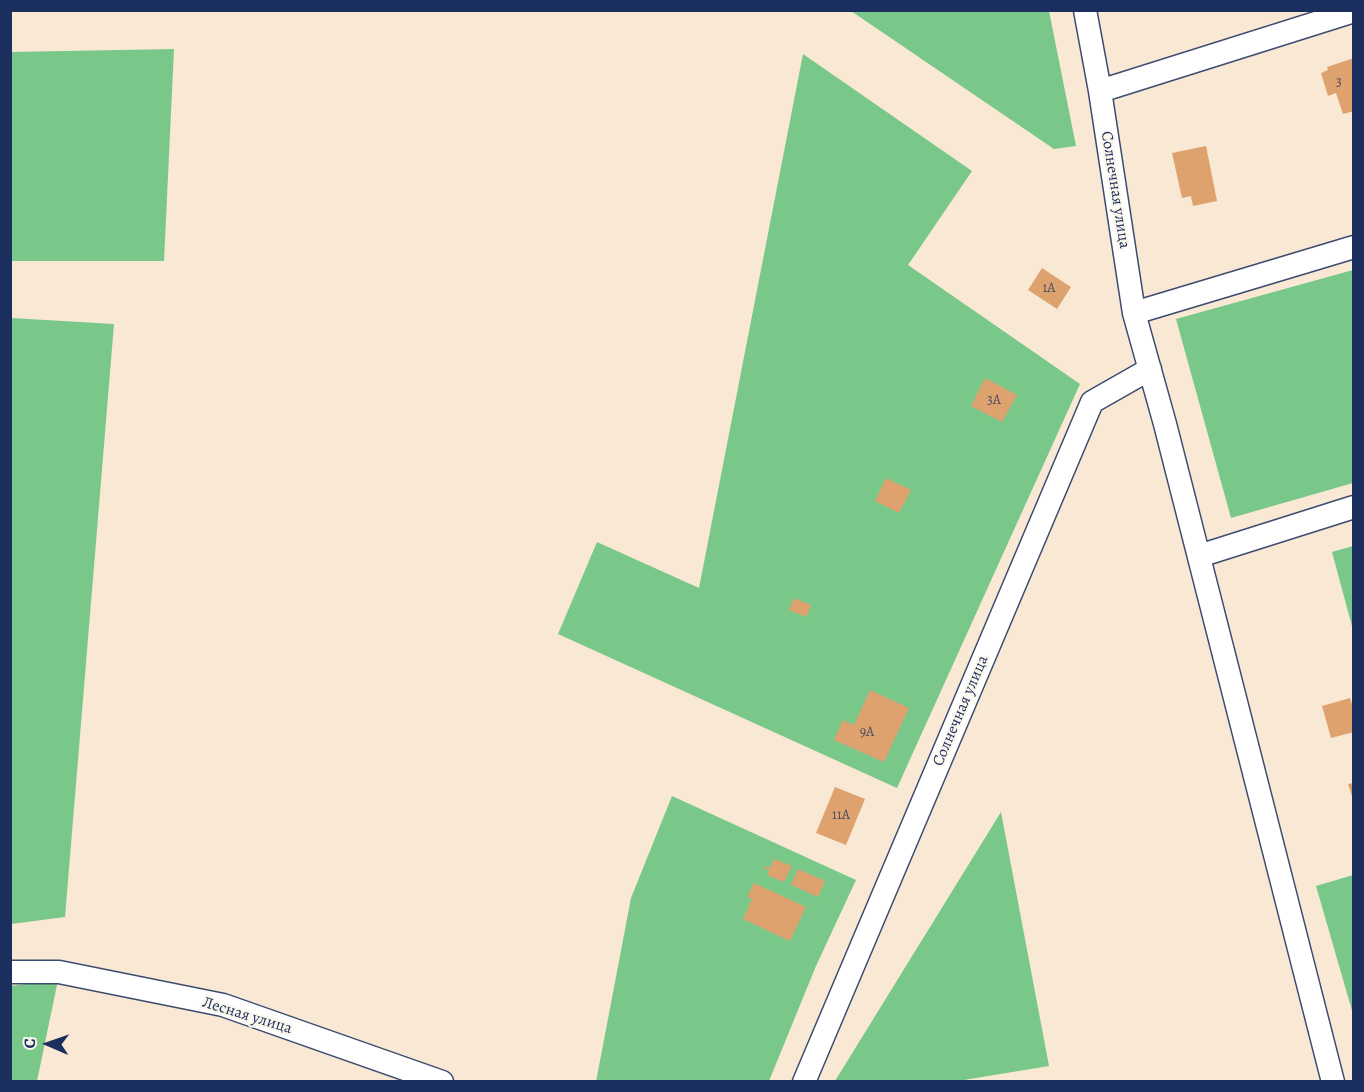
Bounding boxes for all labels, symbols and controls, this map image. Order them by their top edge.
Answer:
house number: 3 [1336,75,1342,91]
street label: Солнечная улица [1096,130,1134,250]
house number: 1А [1043,281,1055,297]
house number: 3А [987,393,1001,409]
street label: Солнечная улица [929,653,993,769]
house number: 9А [860,725,874,741]
house number: 11А [832,808,850,824]
street label: Лесная улица [200,993,294,1039]
north arrow [18,1014,78,1074]
text: С [19,1038,41,1049]

